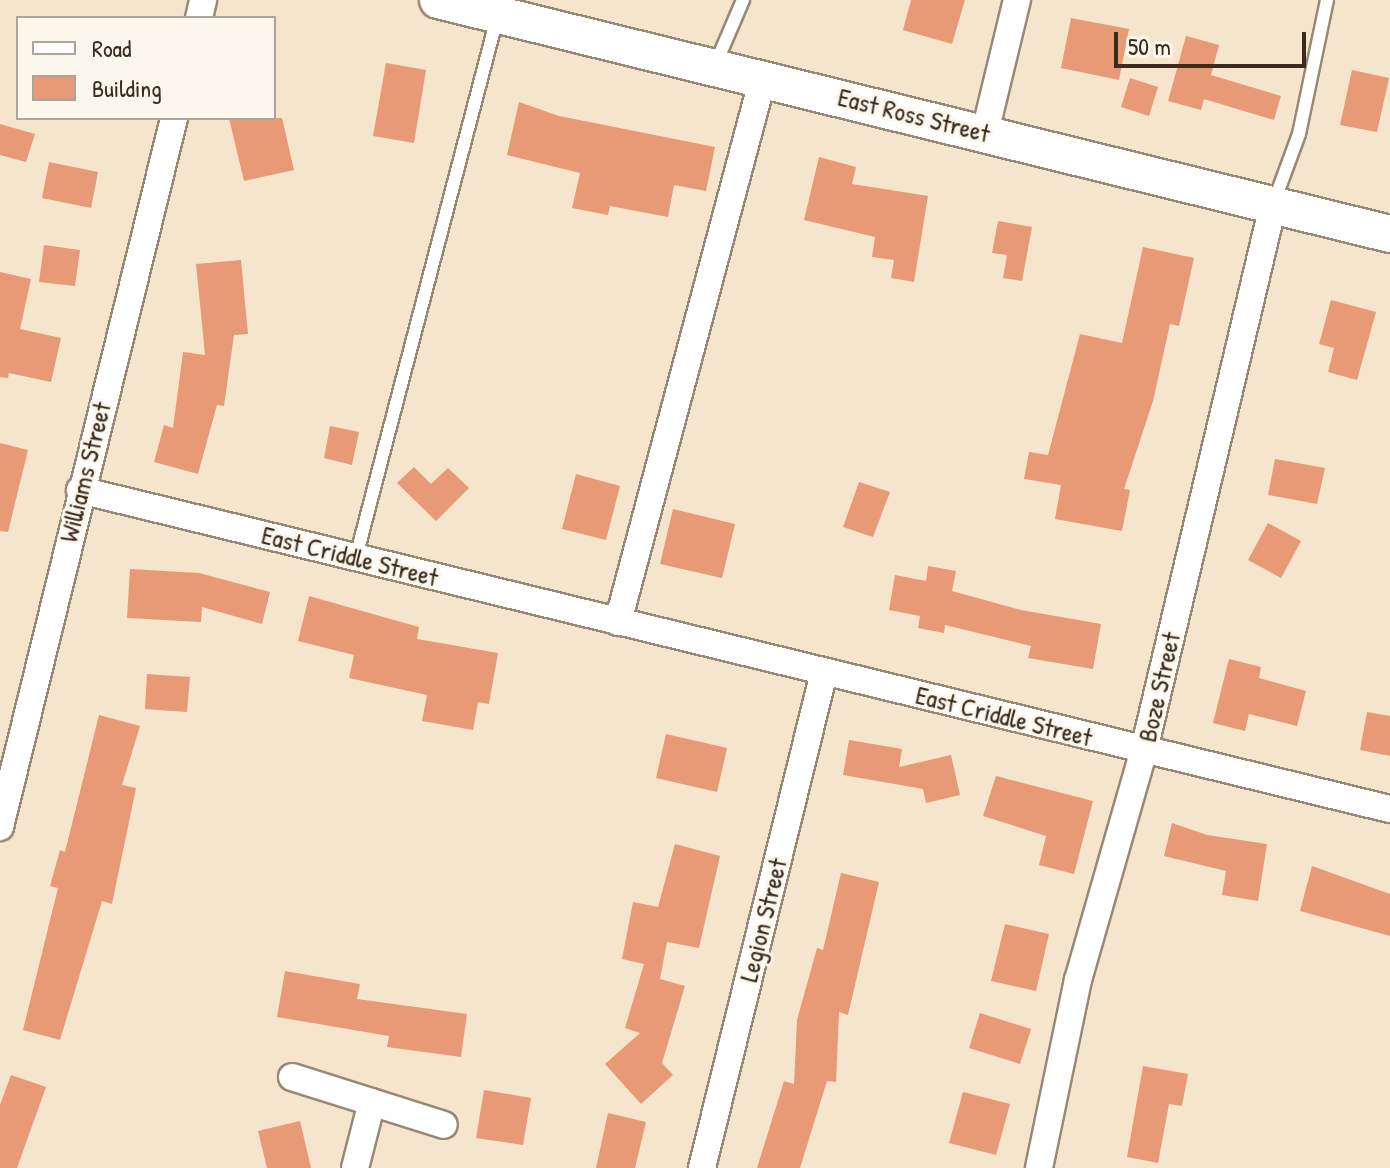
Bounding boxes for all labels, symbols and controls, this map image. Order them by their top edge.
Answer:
legend [16,16,276,120]
scale bar [1118,16,1310,66]
text: 50 m [1128,30,1171,62]
text: Road [92,32,131,64]
text: Building [92,72,162,104]
street label: East Ross Street [835,81,993,149]
street label: Williams Street [53,399,117,545]
street label: East Criddle Street [259,519,441,593]
street label: Boze Street [1131,629,1187,745]
street label: East Criddle Street [913,679,1095,753]
street label: Legion Street [733,855,793,985]

